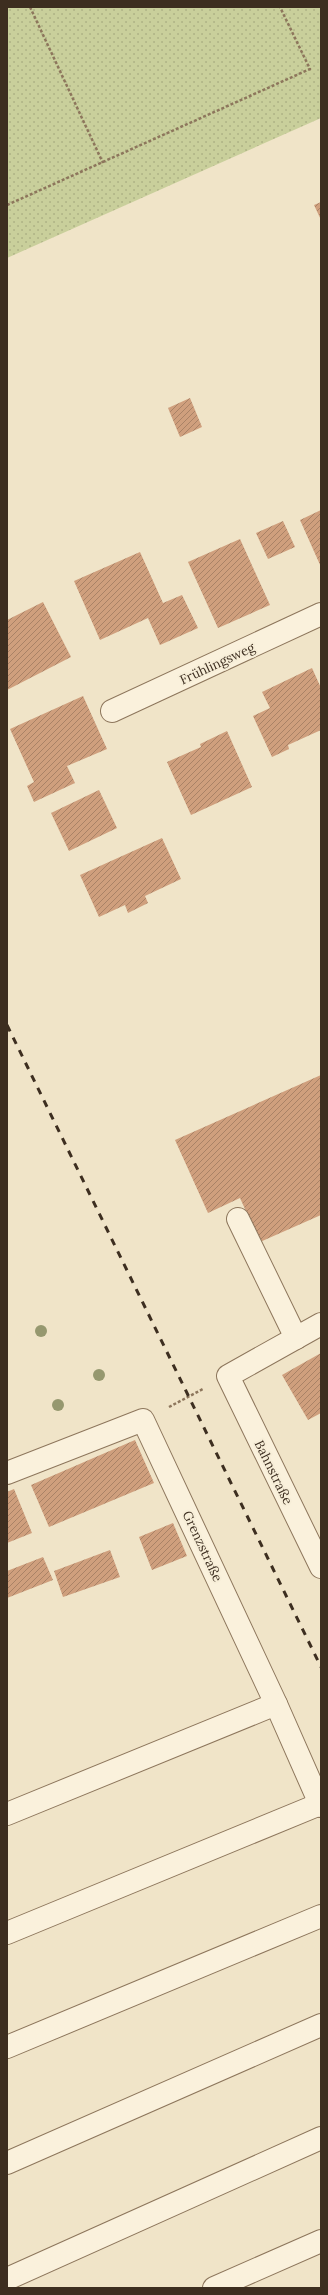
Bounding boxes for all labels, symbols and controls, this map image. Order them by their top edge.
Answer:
street label: Frühlingsweg [177,638,258,688]
street label: Bahnstraße [251,1437,296,1507]
street label: Grenzstraße [179,1508,226,1584]

